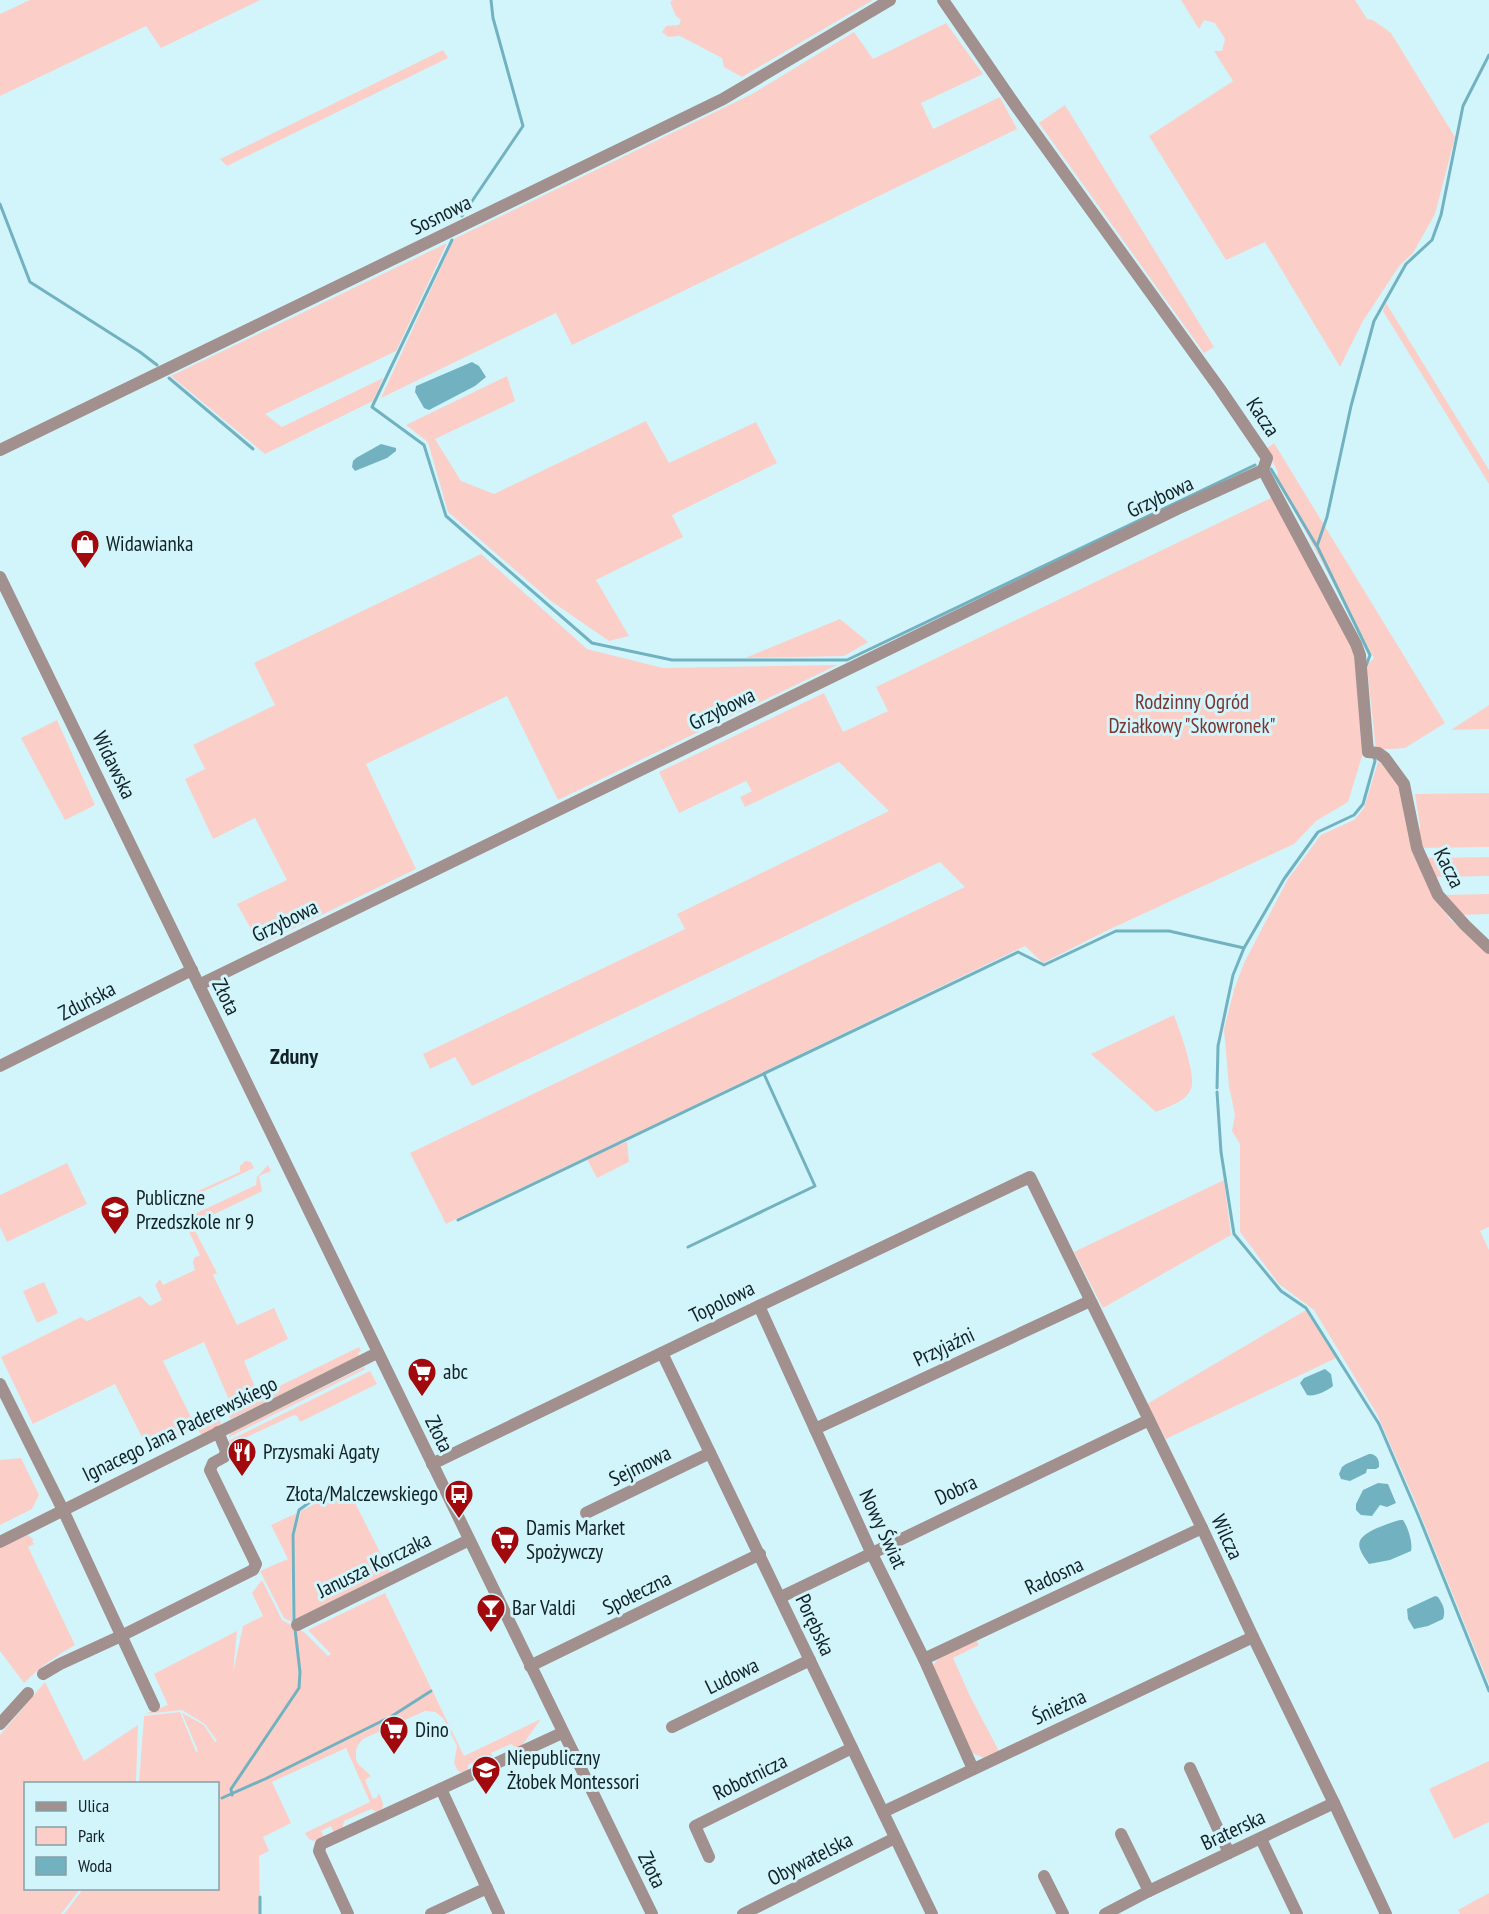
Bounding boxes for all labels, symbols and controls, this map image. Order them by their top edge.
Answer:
street label: Sosnowa [406,188,475,241]
street label: Kacza [1241,392,1286,441]
street label: Grzybowa [1122,469,1197,524]
shop icon: Widawianka [69,528,101,570]
place label: Widawianka [106,530,193,557]
street label: Grzybowa [684,681,759,736]
park label: Rodzinny Ogród Działkowy "Skowronek" [1108,688,1276,739]
street label: Widawska [86,726,142,803]
street label: Kacza [1428,843,1471,892]
street label: Grzybowa [247,893,322,948]
street label: Złota [206,974,247,1020]
street label: Zduńska [54,975,120,1026]
district label: Zduny [270,1042,319,1070]
place label: Publiczne Przedszkole nr 9 [136,1184,254,1235]
school or university icon: Publiczne Przedszkole nr 9 [99,1194,131,1236]
street label: Topolowa [685,1274,759,1329]
street label: Przyjaźni [909,1321,979,1372]
supermarket icon: abc [406,1356,438,1398]
place label: abc [443,1358,469,1385]
street label: Ignacego Jana Paderewskiego [78,1370,282,1487]
street label: Złota [419,1411,460,1457]
restaurant icon: Przysmaki Agaty [226,1436,258,1478]
place label: Przysmaki Agaty [263,1438,380,1465]
street label: Sejmowa [604,1439,675,1492]
street label: Dobra [930,1468,981,1511]
bus stop icon: Złota/Malczewskiego [443,1478,475,1520]
place label: Złota/Malczewskiego [286,1480,438,1507]
street label: Nowy Świat [853,1485,914,1573]
street label: Wilcza [1205,1510,1250,1564]
place label: Damis Market Spożywczy [526,1514,625,1565]
supermarket icon: Damis Market Spożywczy [489,1524,521,1566]
street label: Janusza Korczaka [312,1525,435,1604]
street label: Radosna [1020,1550,1087,1601]
street label: Społeczna [598,1564,676,1621]
street label: Porębska [789,1590,841,1660]
bar icon: Bar Valdi [475,1592,507,1634]
place label: Bar Valdi [512,1594,576,1621]
street label: Ludowa [701,1651,763,1700]
street label: Śnieżna [1028,1682,1090,1731]
supermarket icon: Dino [378,1714,410,1756]
place label: Dino [415,1716,449,1743]
place label: Niepubliczny Żłobek Montessori [507,1744,640,1795]
street label: Robotnicza [708,1747,791,1806]
school or university icon: Niepubliczny Żłobek Montessori [470,1754,502,1796]
legend [24,1782,219,1890]
text: Ulica [78,1794,109,1817]
street label: Braterska [1196,1803,1269,1856]
text: Park [78,1824,105,1847]
street label: Obywatelska [763,1826,857,1891]
street label: Złota [632,1847,673,1893]
text: Woda [78,1854,112,1877]

